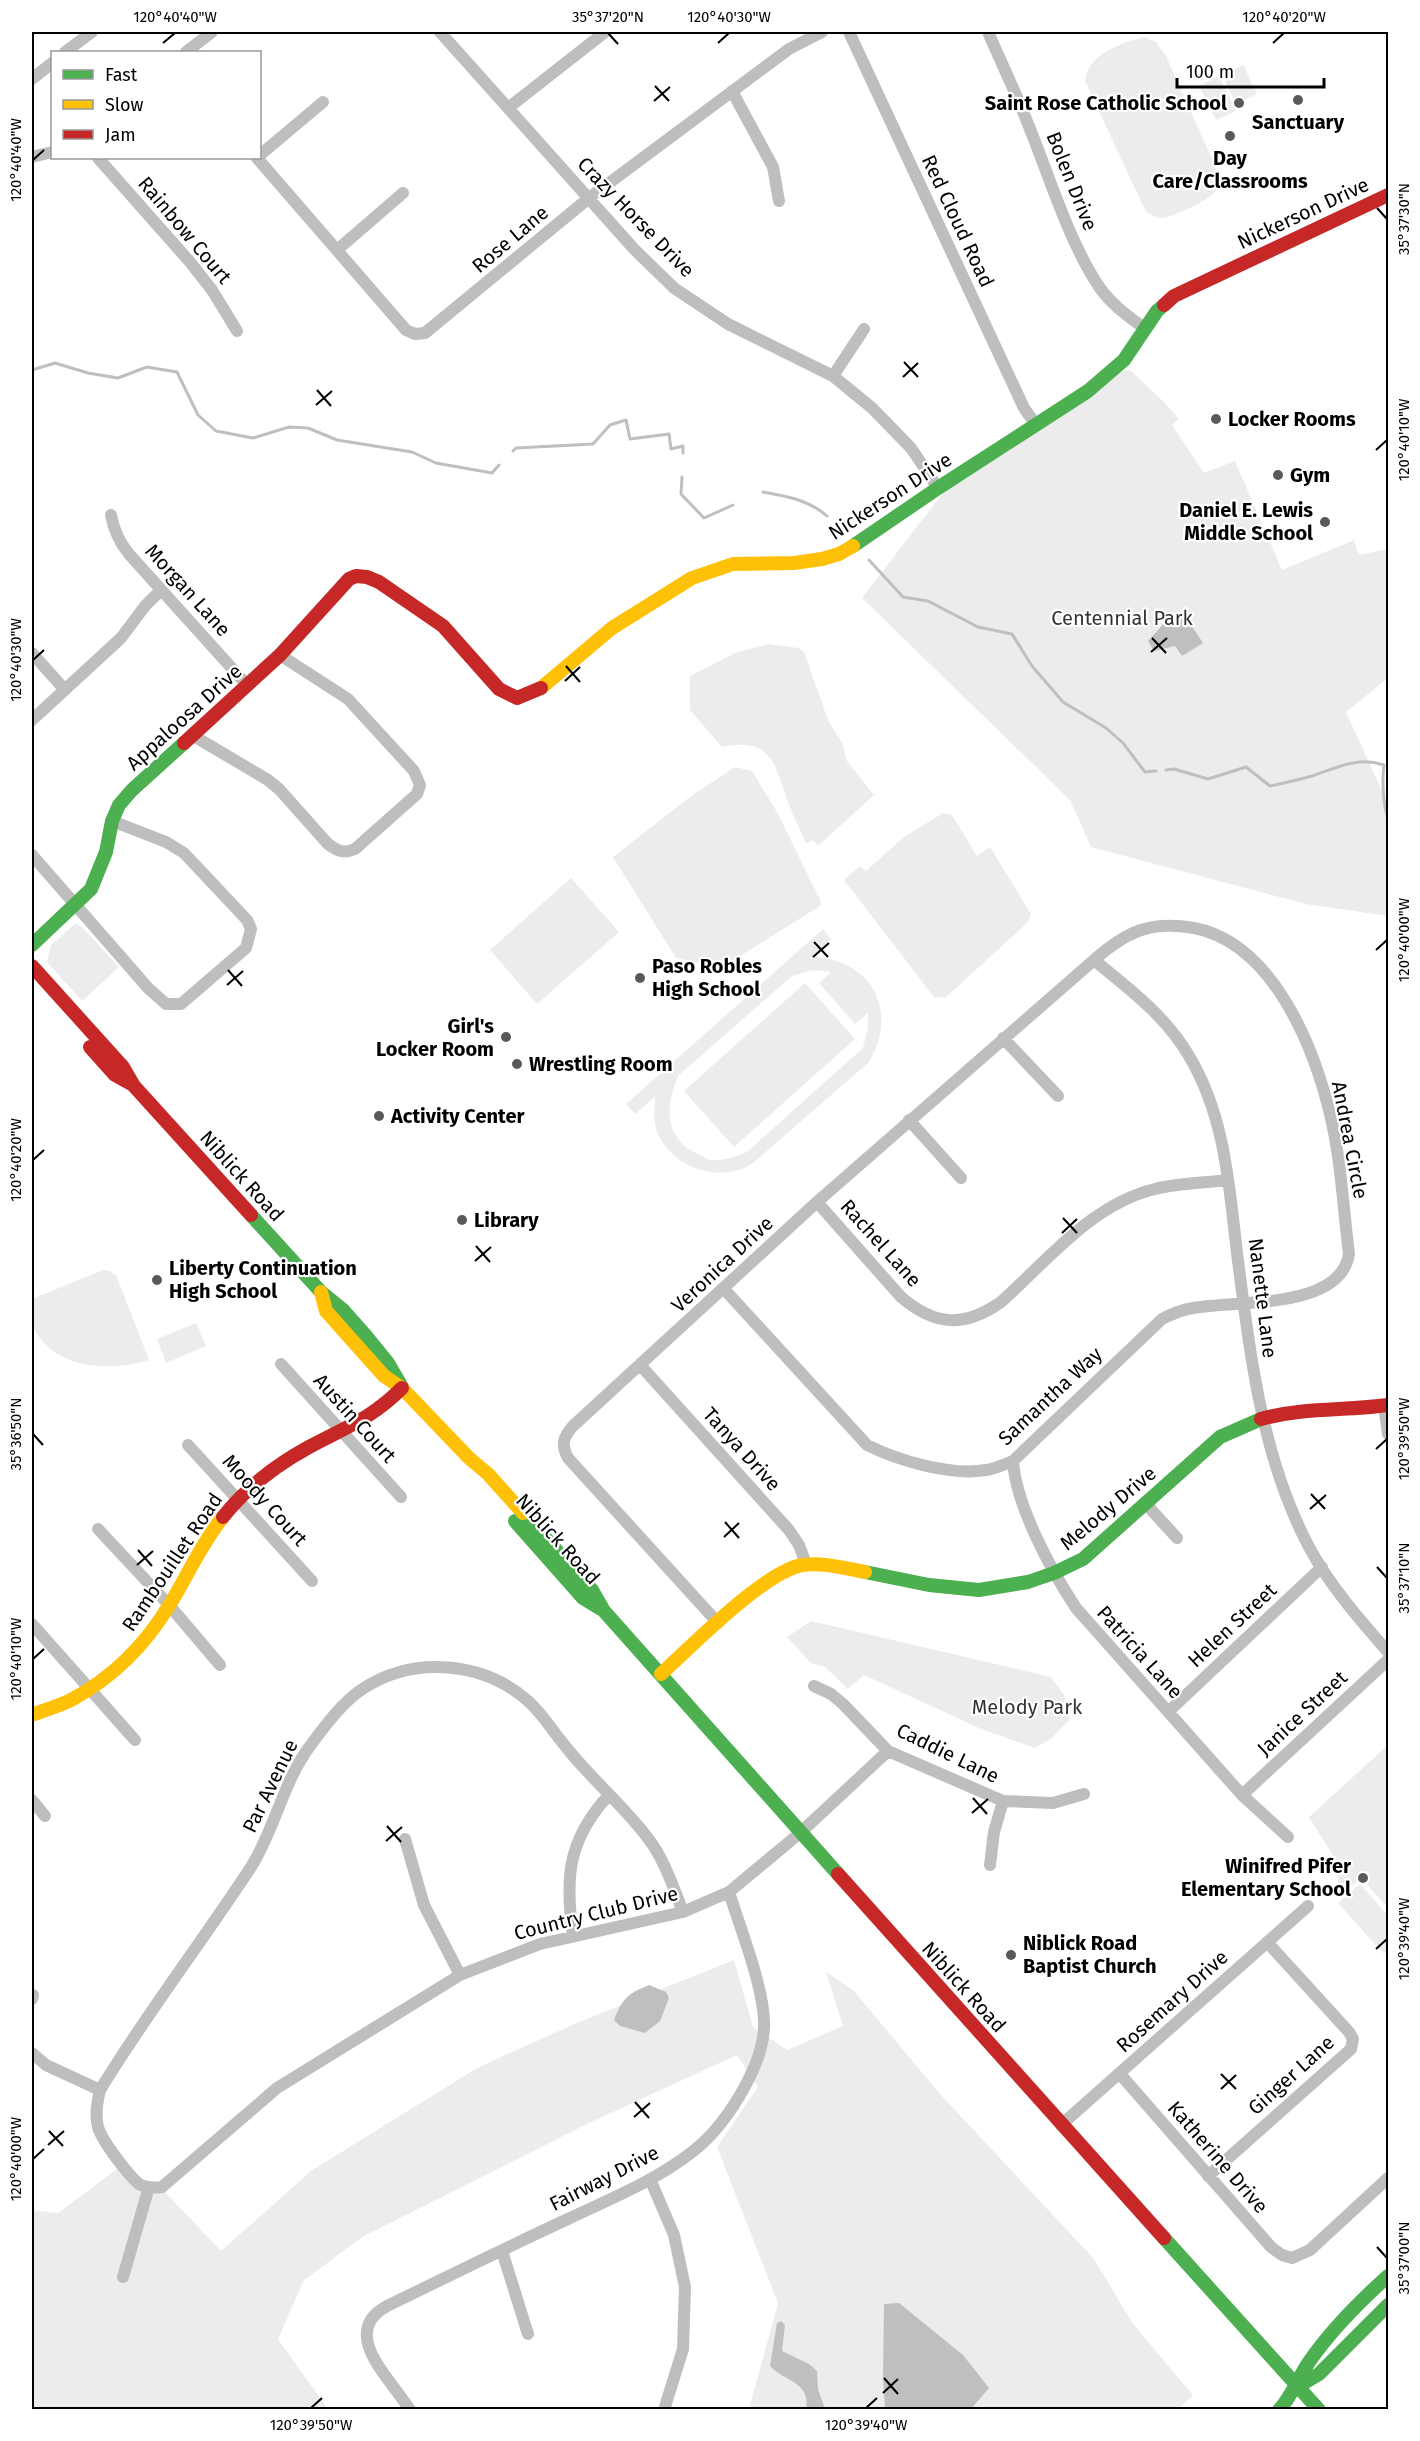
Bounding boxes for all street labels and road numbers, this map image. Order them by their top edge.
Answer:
street label: Bolen Drive [1041,128,1103,234]
street label: Red Cloud Road [917,151,999,291]
street label: Crazy Horse Drive [573,152,699,282]
street label: Rainbow Court [133,172,237,289]
street label: Nickerson Drive [1233,172,1373,254]
street label: Rose Lane [467,200,553,278]
street label: Nickerson Drive [824,447,956,545]
street label: Morgan Lane [140,539,236,641]
street label: Appaloosa Drive [121,659,247,775]
street label: Andrea Circle [1327,1079,1373,1201]
street label: Niblick Road [195,1126,289,1226]
street label: Rachel Lane [835,1194,927,1292]
street label: Veronica Drive [666,1211,778,1317]
street label: Nanette Lane [1244,1237,1282,1359]
street label: Samantha Way [993,1342,1107,1450]
street label: Austin Court [309,1369,402,1468]
street label: Tanya Drive [698,1402,786,1496]
street label: Moody Court [218,1449,313,1551]
street label: Melody Drive [1055,1461,1161,1555]
street label: Rambouillet Road [117,1488,227,1636]
street label: Niblick Road [511,1489,605,1589]
street label: Helen Street [1183,1577,1282,1672]
street label: Patricia Lane [1092,1601,1188,1703]
street label: Janice Street [1252,1665,1352,1761]
street label: Caddie Lane [893,1718,1003,1788]
street label: Par Avenue [237,1735,303,1837]
street label: Country Club Drive [511,1881,681,1945]
street label: Niblick Road [917,1937,1011,2037]
street label: Rosemary Drive [1111,1945,1233,2057]
street label: Ginger Lane [1243,2030,1339,2120]
street label: Katherine Drive [1163,2096,1273,2218]
street label: Fairway Drive [545,2140,663,2216]

